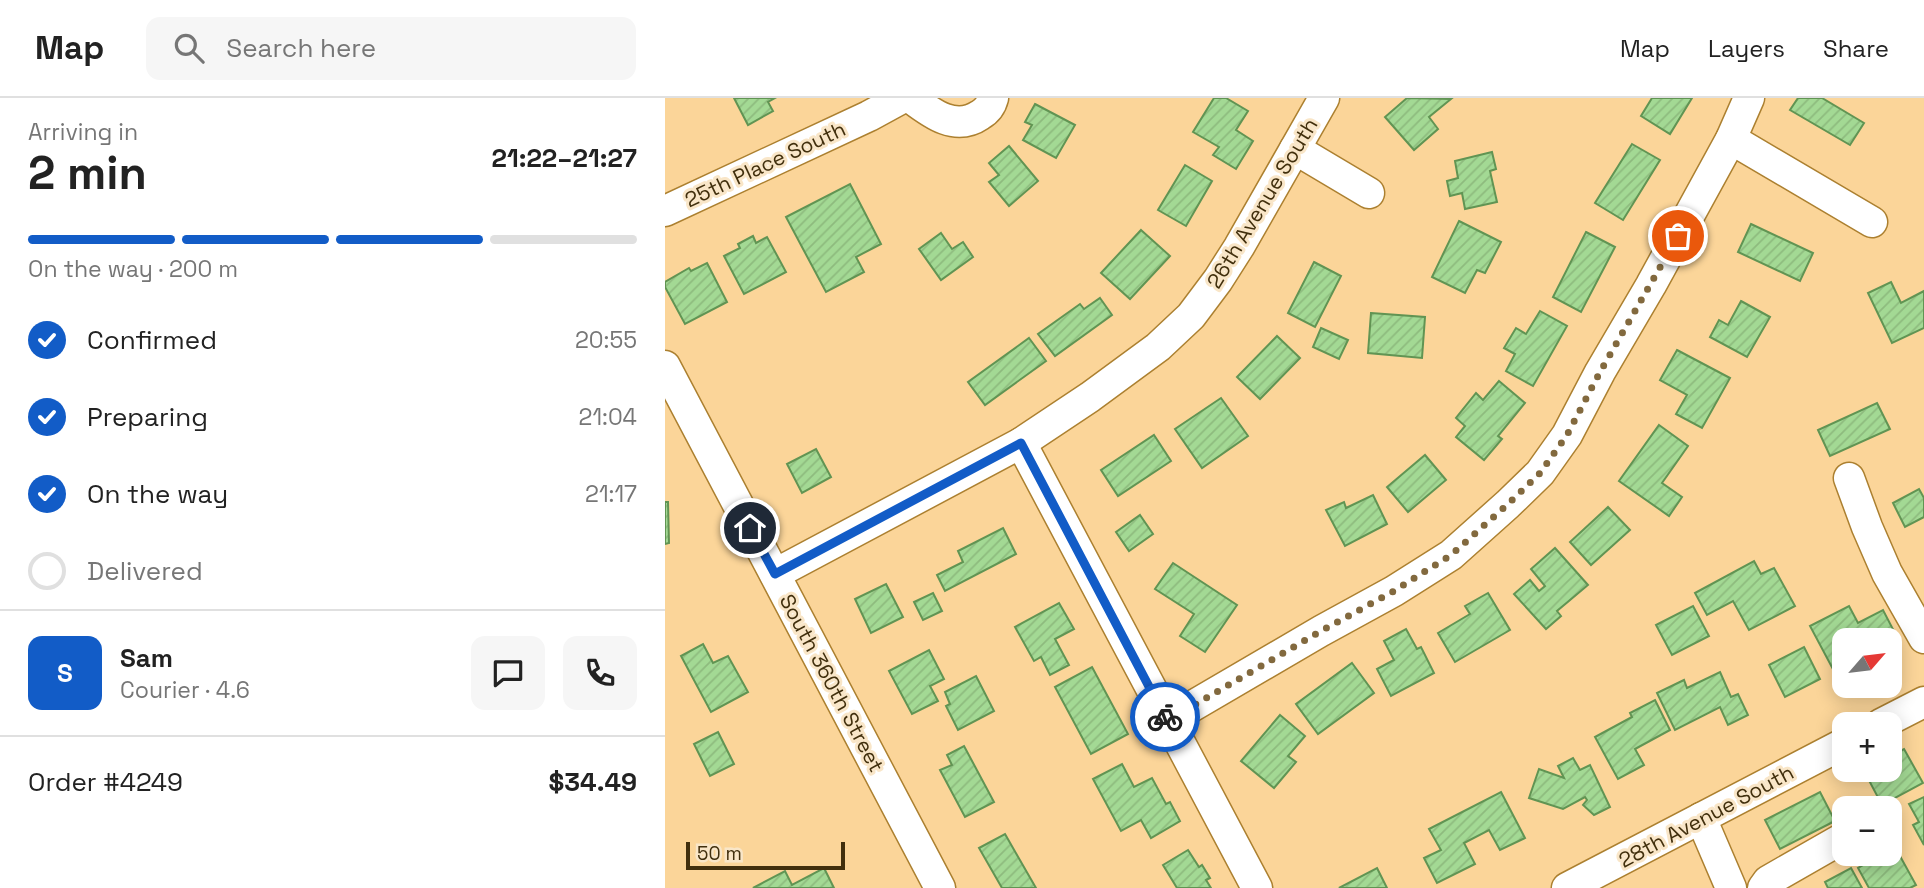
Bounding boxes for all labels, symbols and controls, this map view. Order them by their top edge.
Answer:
search box [146,17,636,80]
text: Map [35,27,104,69]
icon: search [170,29,208,67]
text: Search here [226,31,376,65]
text: Map [1620,33,1670,64]
text: Layers [1708,33,1785,64]
text: Share [1823,33,1889,64]
street label: 26th Avenue South [1200,113,1324,293]
street label: 25th Place South [680,115,850,213]
text: Arriving in [28,117,138,147]
text: 21:22–21:27 [491,141,637,175]
text: 2 min [28,144,147,202]
pin [1648,206,1708,266]
icon: bag [1659,217,1697,255]
text: On the way · 200 m [28,254,238,284]
icon: check [28,321,66,359]
text: Confirmed [87,323,217,357]
text: 20:55 [575,325,637,355]
icon: check [28,398,66,436]
text: Preparing [87,400,208,434]
text: 21:04 [579,402,637,432]
icon: check [28,475,66,513]
text: On the way [87,477,228,511]
text: 21:17 [585,479,637,509]
pin [720,498,780,558]
icon: home [731,509,769,547]
text: Delivered [87,554,203,588]
street label: South 360th Street [774,589,890,777]
north arrow [1832,628,1902,698]
map controls [1832,628,1902,866]
button: chat [471,636,545,710]
button: phone [563,636,637,710]
text: Sam [120,641,173,675]
text: S [57,656,73,690]
text: Courier · 4.6 [120,675,250,705]
courier [1130,682,1200,752]
icon: bike [1146,698,1184,736]
button: + [1832,712,1902,782]
street label: 28th Avenue South [1614,758,1798,874]
text: Order #4249 [28,765,183,799]
text: $34.49 [549,765,637,799]
button: − [1832,796,1902,866]
scale bar [686,839,845,871]
text: 50 m [697,841,742,866]

